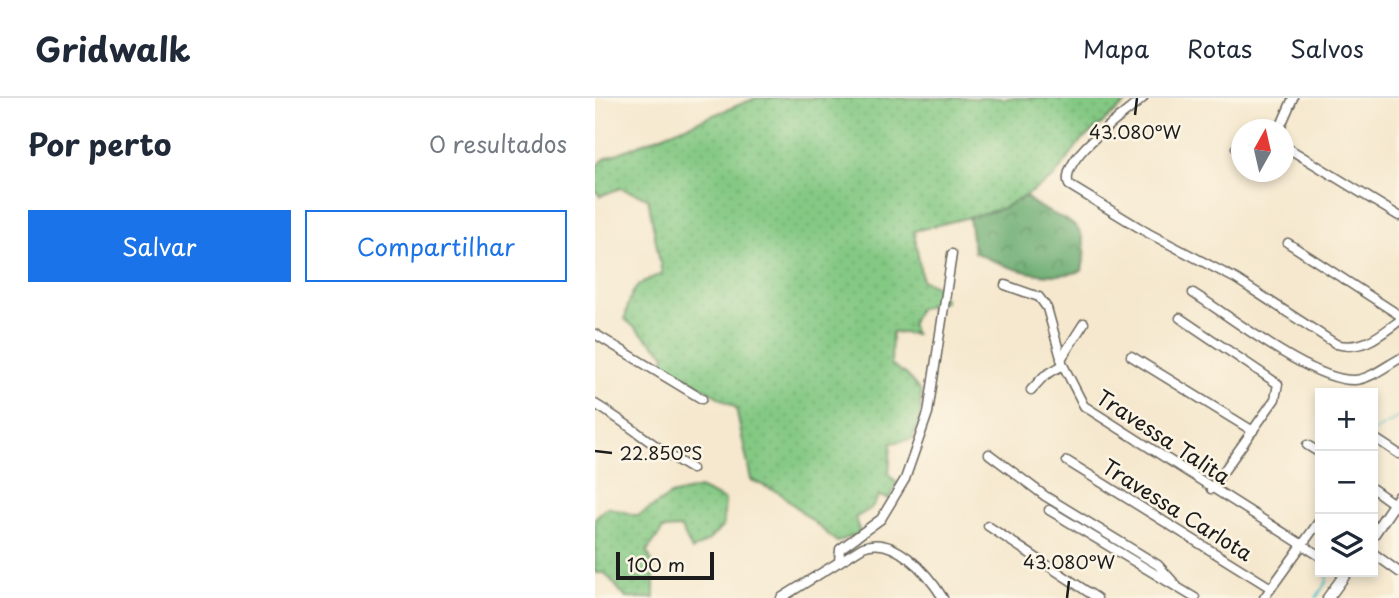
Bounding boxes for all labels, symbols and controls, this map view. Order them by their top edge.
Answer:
text: Gridwalk [35,23,191,73]
text: Mapa [1083,30,1149,66]
text: Rotas [1187,30,1252,66]
text: Salvos [1290,30,1364,66]
text: 43.080°W [1089,118,1182,145]
north arrow [1231,119,1294,182]
text: Por perto [28,121,171,166]
text: 0 resultados [429,126,567,161]
button: Salvar [28,210,291,282]
button: Compartilhar [305,210,567,282]
street label: Travessa Talita [1091,381,1238,492]
map controls [1315,388,1378,577]
button: + [1315,388,1378,451]
text: 22.850°S [619,439,703,466]
street label: Travessa Carlota [1096,450,1260,568]
button: − [1315,451,1378,514]
button: layers [1315,514,1378,577]
text: 43.080°W [1023,548,1116,575]
scale bar [616,549,714,581]
text: 100 m [627,550,685,578]

